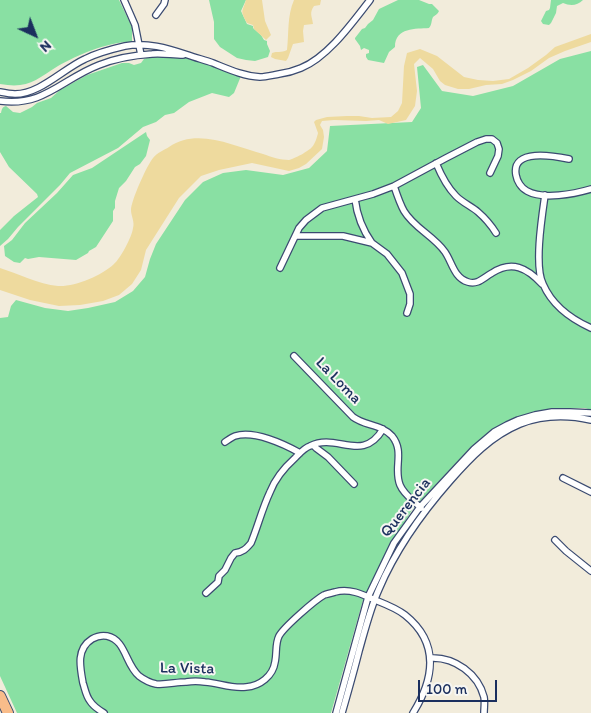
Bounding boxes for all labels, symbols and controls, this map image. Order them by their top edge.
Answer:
north arrow [10,10,60,60]
text: N [36,37,55,56]
street label: La Loma [311,354,365,408]
street label: Querencia [377,474,435,542]
street label: La Vista [160,659,214,679]
scale bar [421,670,500,702]
text: 100 m [426,680,467,698]

